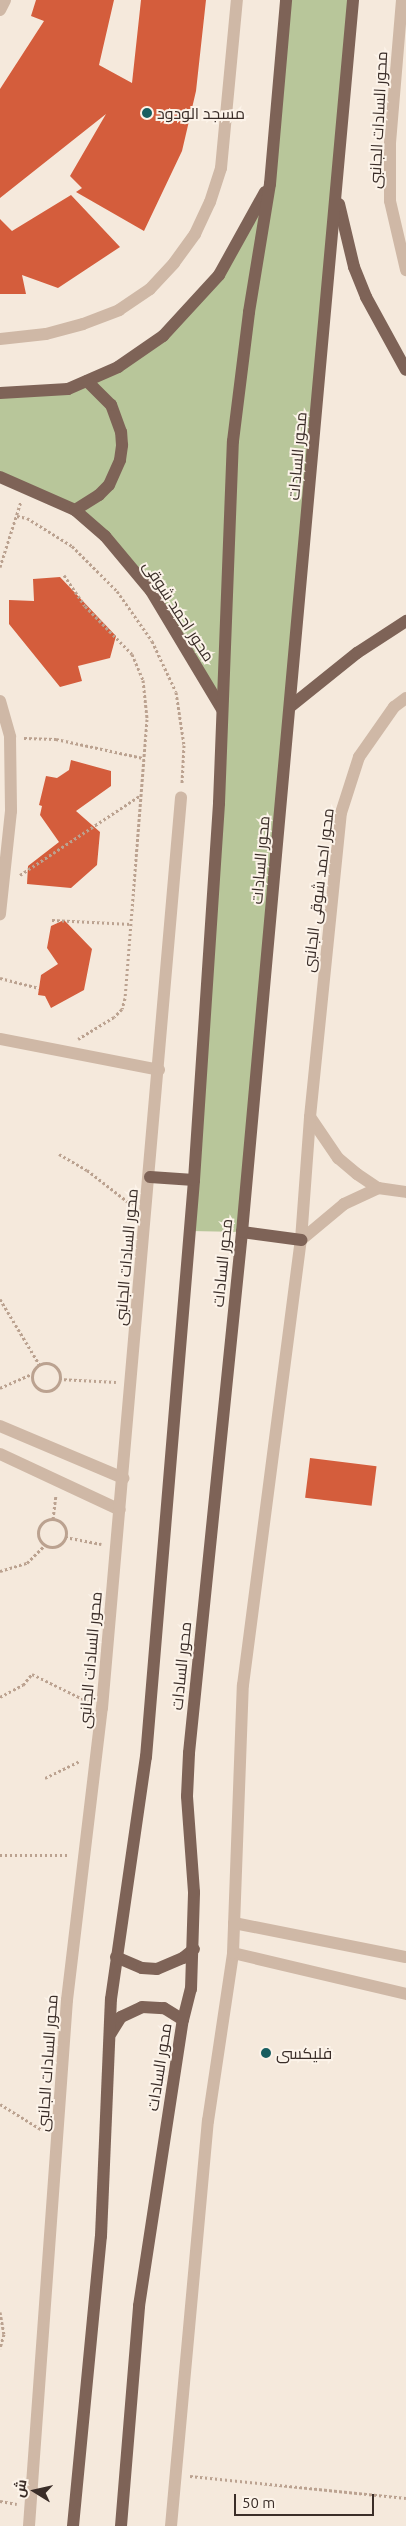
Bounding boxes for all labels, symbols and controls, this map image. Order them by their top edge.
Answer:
street label: محور السادات الجانبى [365,51,391,189]
place label: مسجد الودود [157,103,245,123]
marker: مسجد الودود [141,107,153,119]
street label: محور السادات [284,411,310,501]
street label: محور احمد شوقى [139,557,219,665]
street label: محور احمد شوقى الجانبى [298,807,338,973]
street label: محور السادات [247,815,273,905]
street label: محور السادات الجانبى [110,1188,142,1326]
street label: محور السادات [208,1218,236,1308]
street label: محور السادات الجانبى [74,1591,106,1729]
street label: محور السادات [167,1621,195,1711]
street label: محور السادات الجانبى [33,1994,61,2132]
street label: محور السادات [143,2022,175,2112]
place label: فليكسى [276,2043,332,2063]
marker: فليكسى [260,2047,272,2059]
north arrow [10,2466,60,2516]
text: ش [11,2478,30,2499]
scale bar [236,2484,376,2516]
text: 50 m [242,2494,275,2511]

